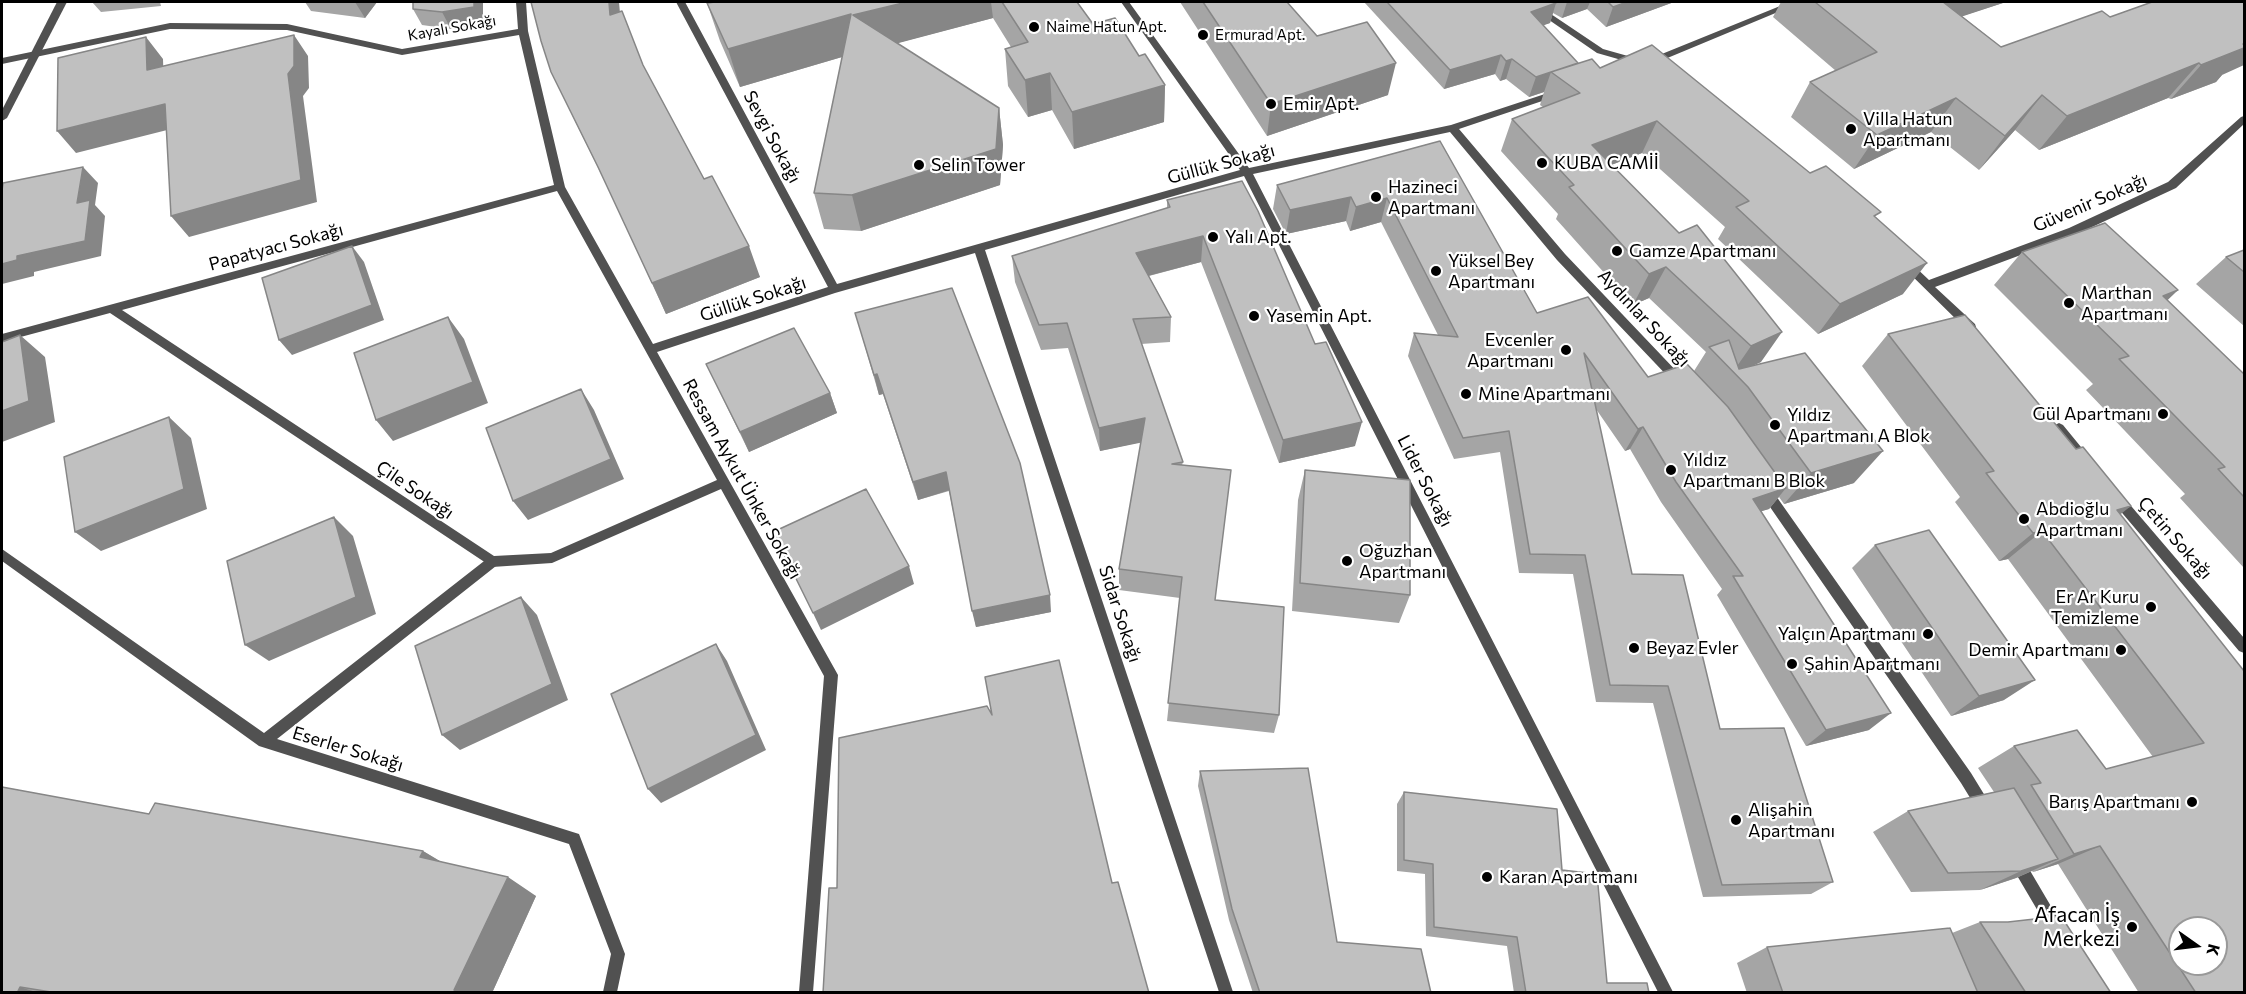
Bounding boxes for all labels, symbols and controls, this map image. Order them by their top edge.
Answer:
street label: Kayalı Sokağı [406,11,498,45]
place label: Naime Hatun Apt. [1046,18,1167,36]
marker: Naime Hatun Apt. [1027,20,1041,34]
place label: Ermurad Apt. [1215,26,1305,44]
marker: Ermurad Apt. [1196,28,1210,42]
street label: Sevgi Sokağı [739,87,805,187]
place label: Emir Apt. [1283,93,1359,115]
marker: Emir Apt. [1264,97,1278,111]
place label: Villa Hatun Apartmanı [1863,108,1953,150]
marker: Villa Hatun Apartmanı [1844,122,1858,136]
street label: Güllük Sokağı [1165,139,1277,189]
place label: KUBA CAMİİ [1554,152,1659,174]
place label: Selin Tower [931,154,1025,176]
marker: KUBA CAMİİ [1535,156,1549,170]
marker: Selin Tower [912,158,926,172]
street label: Güvenir Sokağı [2030,169,2150,237]
place label: Hazineci Apartmanı [1388,176,1475,219]
marker: Hazineci Apartmanı [1369,190,1383,204]
street label: Papatyacı Sokağı [206,219,346,275]
place label: Yalı Apt. [1225,226,1292,248]
marker: Yalı Apt. [1206,230,1220,244]
place label: Gamze Apartmanı [1629,240,1776,262]
marker: Gamze Apartmanı [1610,244,1624,258]
place label: Yüksel Bey Apartmanı [1448,250,1535,292]
marker: Yüksel Bey Apartmanı [1429,264,1443,278]
street label: Aydınlar Sokağı [1593,265,1695,371]
street label: Güllük Sokağı [697,272,809,326]
place label: Marthan Apartmanı [2081,282,2168,324]
marker: Marthan Apartmanı [2062,296,2076,310]
place label: Yasemin Apt. [1266,305,1372,327]
marker: Yasemin Apt. [1247,309,1261,323]
place label: Evcenler Apartmanı [1467,329,1554,372]
marker: Evcenler Apartmanı [1559,343,1573,357]
street label: Ressam Aykut Ünker Sokağı [678,375,806,583]
place label: Mine Apartmanı [1478,383,1610,405]
marker: Mine Apartmanı [1459,387,1473,401]
place label: Gül Apartmanı [2033,403,2151,425]
place label: Yıldız Apartmanı A Blok [1787,404,1930,446]
marker: Gül Apartmanı [2156,407,2170,421]
marker: Yıldız Apartmanı A Blok [1768,418,1782,432]
street label: Lider Sokağı [1393,431,1457,531]
place label: Yıldız Apartmanı B Blok [1683,449,1825,492]
street label: Çile Sokağı [372,456,458,524]
marker: Yıldız Apartmanı B Blok [1664,463,1678,477]
street label: Çetin Sokağı [2133,492,2217,584]
place label: Abdioğlu Apartmanı [2036,498,2123,540]
marker: Abdioğlu Apartmanı [2017,512,2031,526]
place label: Oğuzhan Apartmanı [1359,540,1446,582]
marker: Oğuzhan Apartmanı [1340,554,1354,568]
street label: Sidar Sokağı [1094,563,1146,665]
place label: Er Ar Kuru Temizleme [2051,586,2139,628]
marker: Er Ar Kuru Temizleme [2144,600,2158,614]
place label: Yalçın Apartmanı [1778,623,1916,645]
marker: Yalçın Apartmanı [1921,627,1935,641]
place label: Beyaz Evler [1646,637,1739,659]
place label: Demir Apartmanı [1968,639,2109,661]
marker: Beyaz Evler [1627,641,1641,655]
marker: Demir Apartmanı [2114,643,2128,657]
place label: Şahin Apartmanı [1804,653,1940,675]
marker: Şahin Apartmanı [1785,657,1799,671]
street label: Eserler Sokağı [290,722,406,776]
place label: Barış Apartmanı [2048,791,2180,813]
marker: Barış Apartmanı [2185,795,2199,809]
place label: Alişahin Apartmanı [1748,799,1835,842]
marker: Alişahin Apartmanı [1729,813,1743,827]
place label: Karan Apartmanı [1499,866,1638,888]
marker: Karan Apartmanı [1480,870,1494,884]
place label: Afacan İş Merkezi [2034,902,2120,952]
north arrow [2168,916,2228,976]
marker: Afacan İş Merkezi [2125,920,2139,934]
text: K [2203,942,2225,958]

